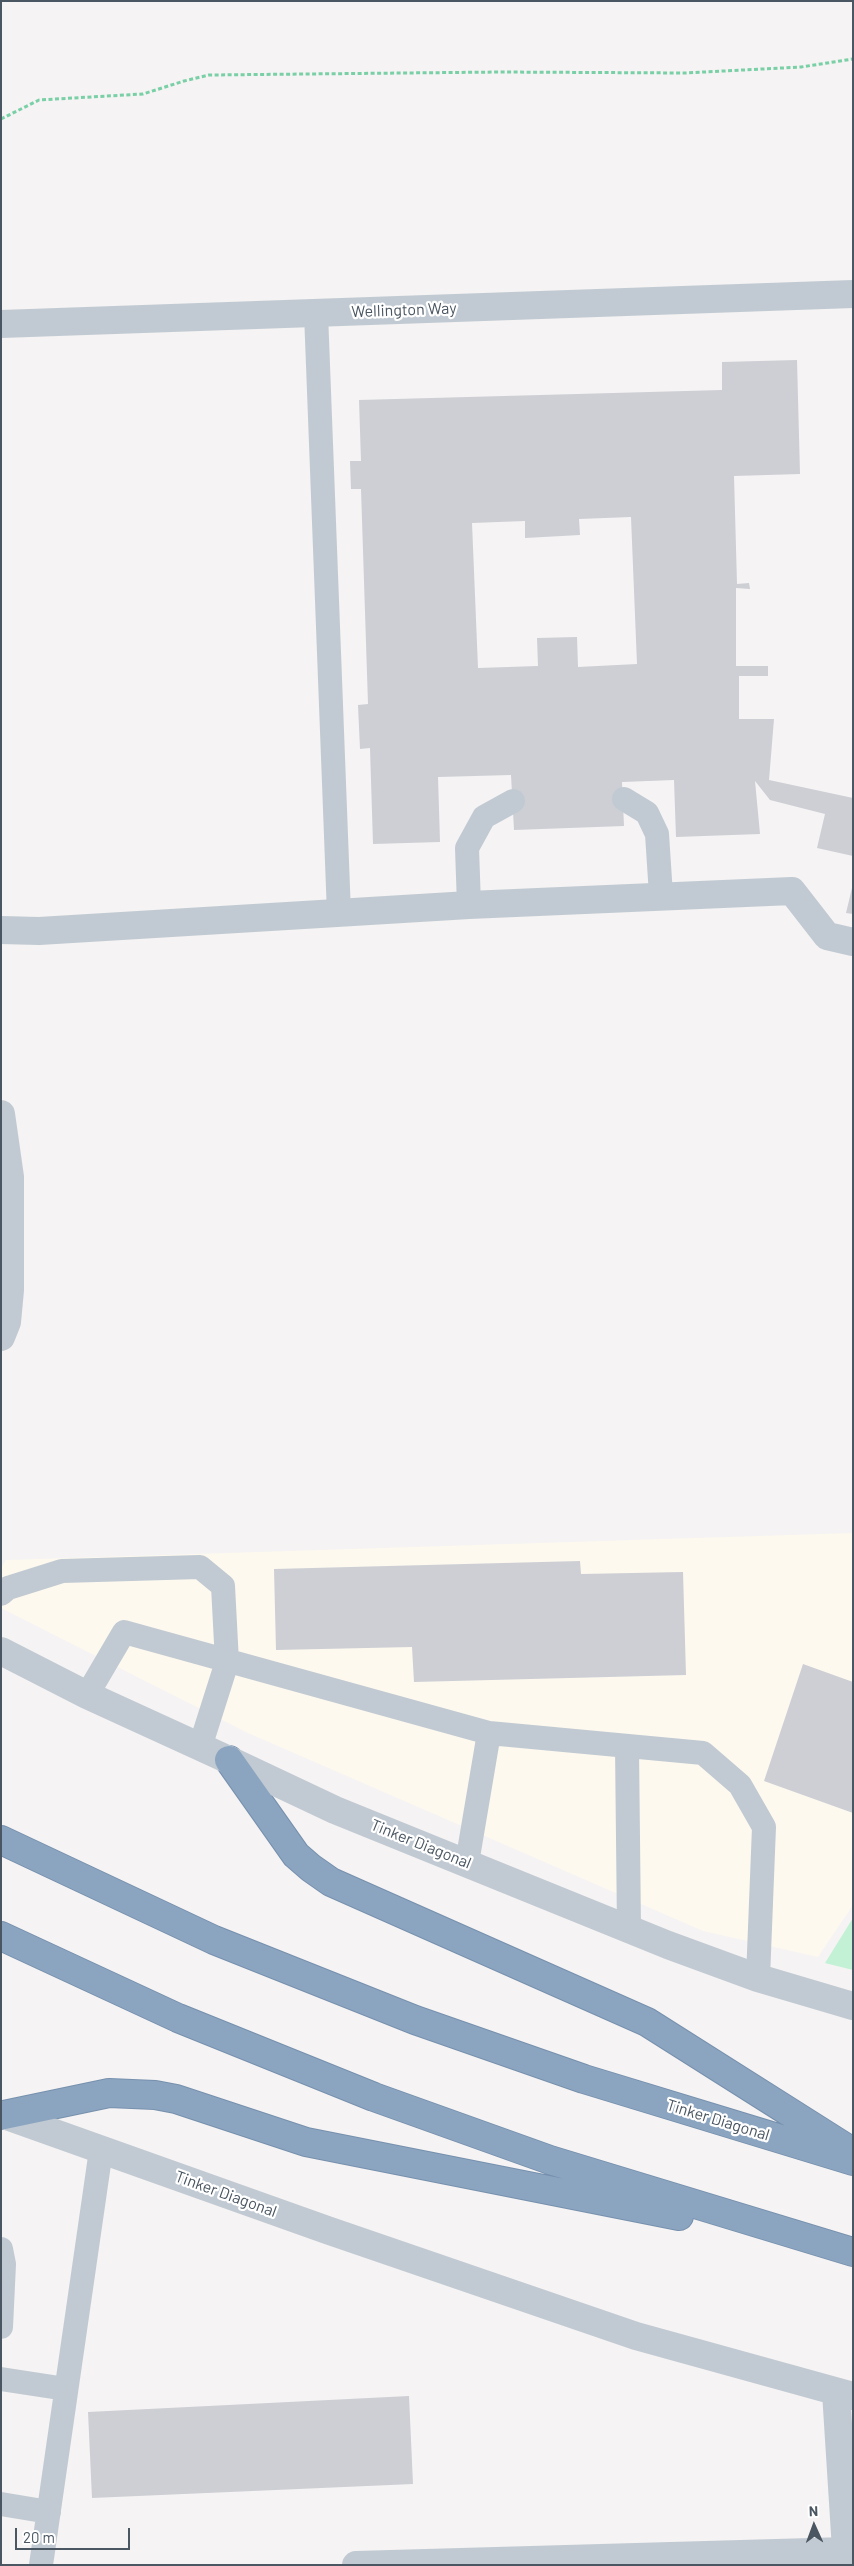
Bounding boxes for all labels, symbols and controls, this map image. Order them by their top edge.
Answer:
street label: Wellington Way [351,299,457,321]
street label: Tinker Diagonal [368,1815,474,1873]
street label: Tinker Diagonal [664,2095,772,2145]
street label: Tinker Diagonal [173,2167,279,2221]
north arrow [789,2501,839,2551]
text: N [809,2502,818,2519]
scale bar [18,2518,132,2550]
text: 20 m [23,2528,55,2546]

